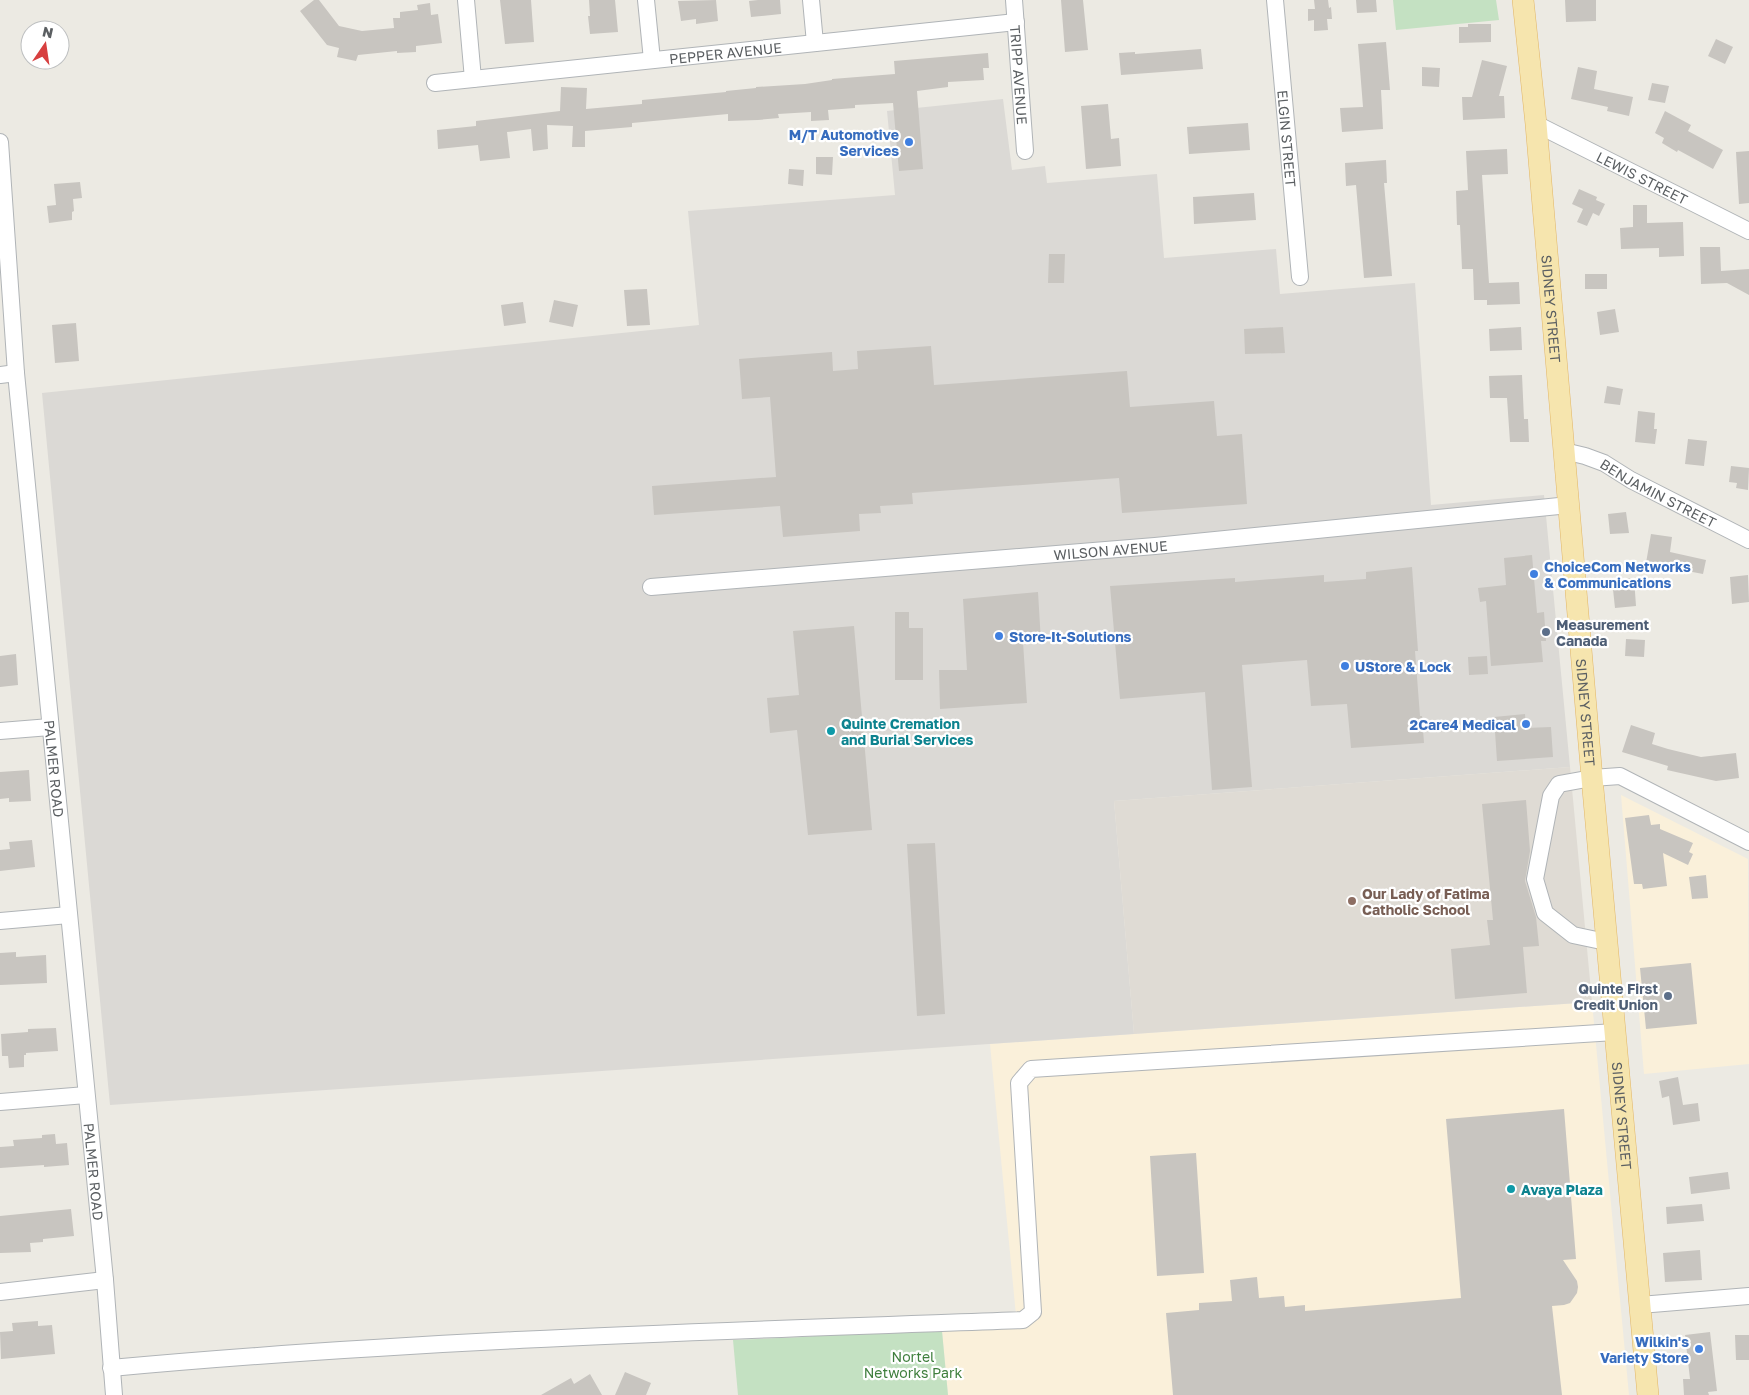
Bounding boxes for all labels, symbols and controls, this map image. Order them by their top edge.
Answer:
north arrow [20,20,70,70]
text: N [41,22,55,41]
street label: TRIPP AVENUE [1007,24,1032,125]
street label: PEPPER AVENUE [668,38,783,67]
street label: ELGIN STREET [1275,89,1300,188]
place label: M/T Automotive Services [789,126,899,159]
marker: M/T Automotive Services [903,136,915,148]
street label: LEWIS STREET [1594,147,1691,208]
street label: SIDNEY STREET [1539,254,1565,363]
street label: BENJAMIN STREET [1598,455,1720,531]
street label: WILSON AVENUE [1053,536,1168,563]
place label: ChoiceCom Networks & Communications [1544,558,1691,591]
marker: ChoiceCom Networks & Communications [1528,568,1540,580]
place label: Measurement Canada [1556,616,1649,649]
marker: Measurement Canada [1540,626,1552,638]
place label: Store-It-Solutions [1009,628,1132,645]
marker: Store-It-Solutions [993,630,1005,642]
place label: UStore & Lock [1355,658,1451,675]
street label: SIDNEY STREET [1573,658,1599,767]
marker: UStore & Lock [1339,660,1351,672]
place label: Quinte Cremation and Burial Services [841,715,974,748]
place label: 2Care4 Medical [1410,716,1516,733]
marker: 2Care4 Medical [1520,718,1532,730]
street label: PALMER ROAD [42,719,68,818]
marker: Quinte Cremation and Burial Services [825,725,837,737]
place label: Our Lady of Fatima Catholic School [1362,885,1490,918]
marker: Our Lady of Fatima Catholic School [1346,895,1358,907]
place label: Quinte First Credit Union [1574,980,1658,1013]
marker: Quinte First Credit Union [1662,990,1674,1002]
street label: SIDNEY STREET [1609,1061,1636,1170]
street label: PALMER ROAD [81,1122,108,1221]
place label: Avaya Plaza [1521,1181,1603,1198]
marker: Avaya Plaza [1505,1183,1517,1195]
place label: Wilkin's Variety Store [1600,1333,1689,1366]
marker: Wilkin's Variety Store [1693,1343,1705,1355]
park label: Nortel Networks Park [864,1348,962,1381]

